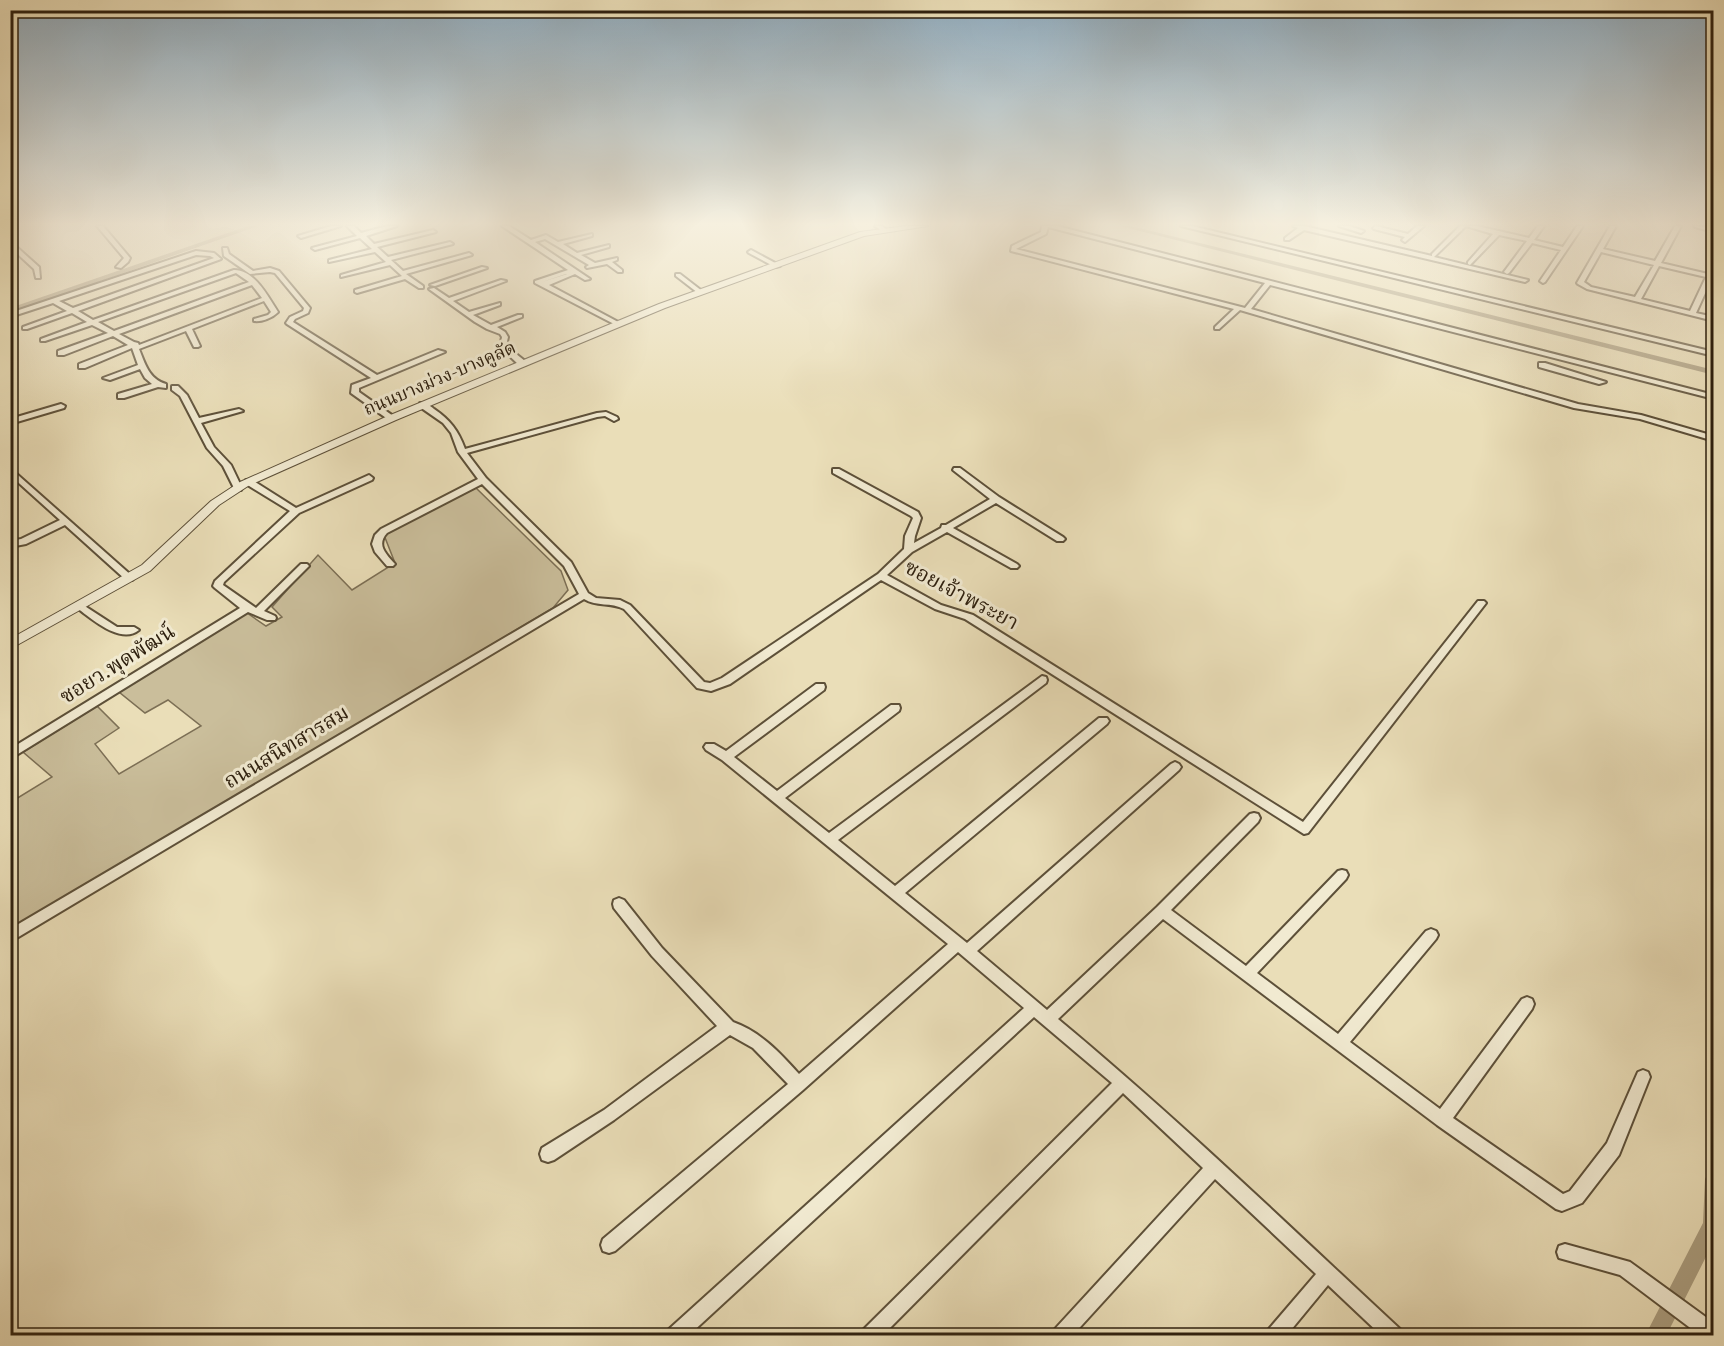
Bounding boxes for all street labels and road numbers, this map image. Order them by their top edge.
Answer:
street label: ถนนบางม่วง-บางคูลัด [360,337,519,420]
street label: ซอยเจ้าพระยา [901,555,1022,635]
street label: ซอยว.พุดพัฒน์ [55,618,180,710]
street label: ถนนสนิทสารสม [220,701,353,793]

